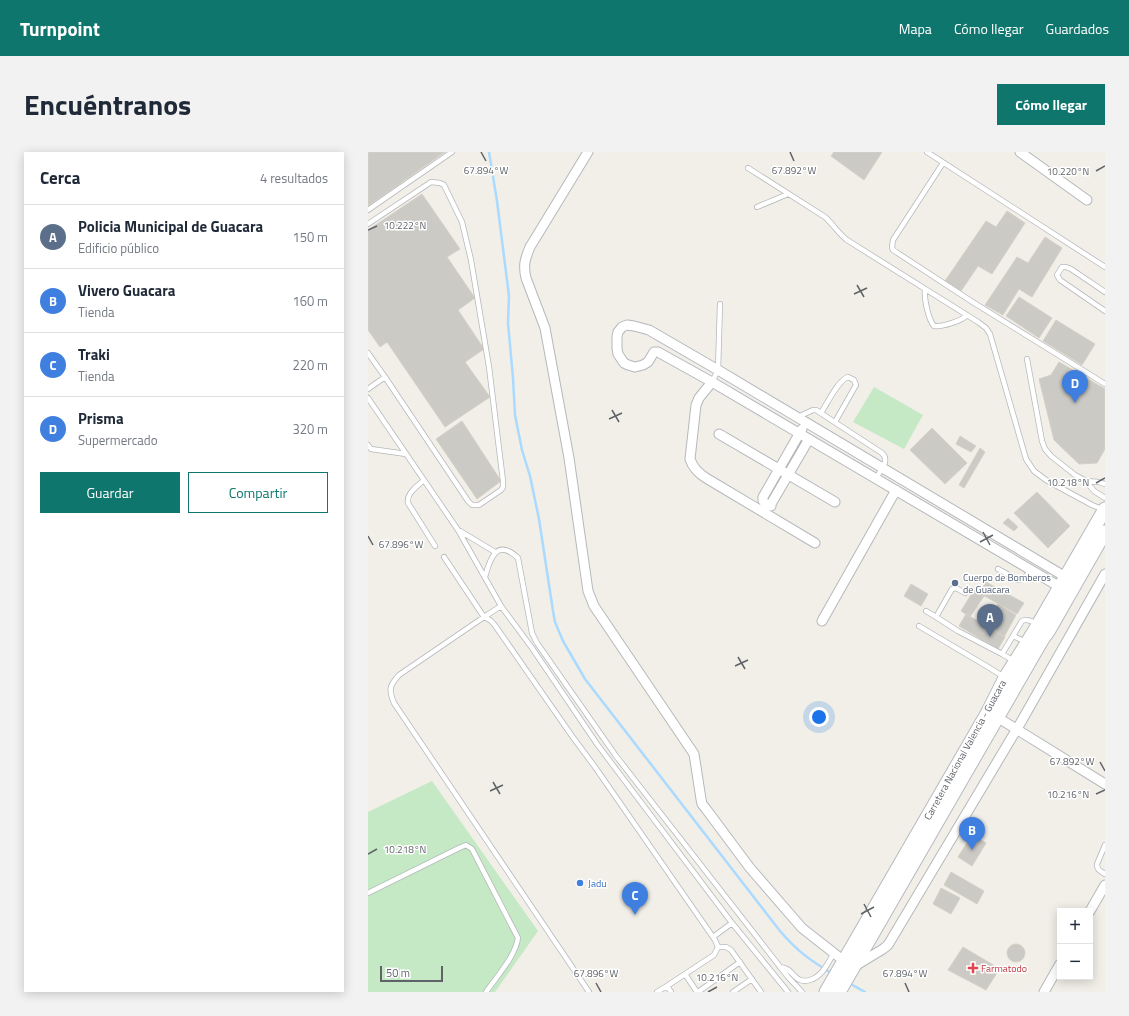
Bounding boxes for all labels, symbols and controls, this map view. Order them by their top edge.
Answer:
text: Turnpoint [20,14,100,43]
text: Mapa [899,18,932,39]
text: Cómo llegar [954,18,1024,39]
text: Guardados [1046,18,1109,39]
text: Encuéntranos [24,83,191,126]
button: Cómo llegar [997,84,1105,125]
text: 67.894°W [464,163,508,178]
text: 67.892°W [772,163,816,178]
text: 10.220°N [1047,164,1089,179]
text: Cerca [40,165,80,191]
text: 4 resultados [260,168,328,188]
text: Policia Municipal de Guacara [78,215,263,238]
text: 10.222°N [384,218,426,233]
text: A [49,227,57,247]
text: 150 m [292,227,328,247]
text: Edificio público [78,238,159,258]
text: Vivero Guacara [78,279,176,302]
text: B [49,291,57,311]
text: 160 m [292,291,328,311]
text: Tienda [78,302,115,322]
text: Traki [78,343,110,366]
text: C [49,355,57,375]
text: 220 m [292,355,328,375]
text: Tienda [78,366,115,386]
pin: D [1062,370,1088,403]
text: Prisma [78,407,124,430]
text: D [49,419,57,439]
text: 320 m [292,419,328,439]
text: Supermercado [78,430,158,450]
button: Guardar [40,472,180,513]
button: Compartir [188,472,328,513]
text: 10.218°N [1047,475,1089,490]
text: 67.896°W [379,537,423,552]
place label: Cuerpo de Bomberos de Guacara [963,570,1051,597]
marker: Cuerpo de Bomberos de Guacara [950,578,960,588]
pin: A [977,604,1003,637]
street label: Carretera Nacional Valencia - Guacara [920,677,1010,823]
your location [809,707,829,727]
text: 67.892°W [1050,754,1094,769]
text: 10.216°N [1047,787,1089,802]
pin: B [959,817,985,850]
text: 10.218°N [384,842,426,857]
place label: Jadu [588,876,607,891]
marker: Jadu [575,878,585,888]
pin: C [622,882,648,915]
map controls [1057,908,1093,980]
button: + [1057,908,1093,944]
button: − [1057,944,1093,980]
place label: Farmatodo [981,961,1027,976]
marker: Farmatodo [968,963,978,973]
scale bar [380,964,443,983]
text: 50 m [386,965,410,981]
text: 67.896°W [574,966,618,981]
text: 67.894°W [883,966,927,981]
text: 10.216°N [696,970,738,985]

